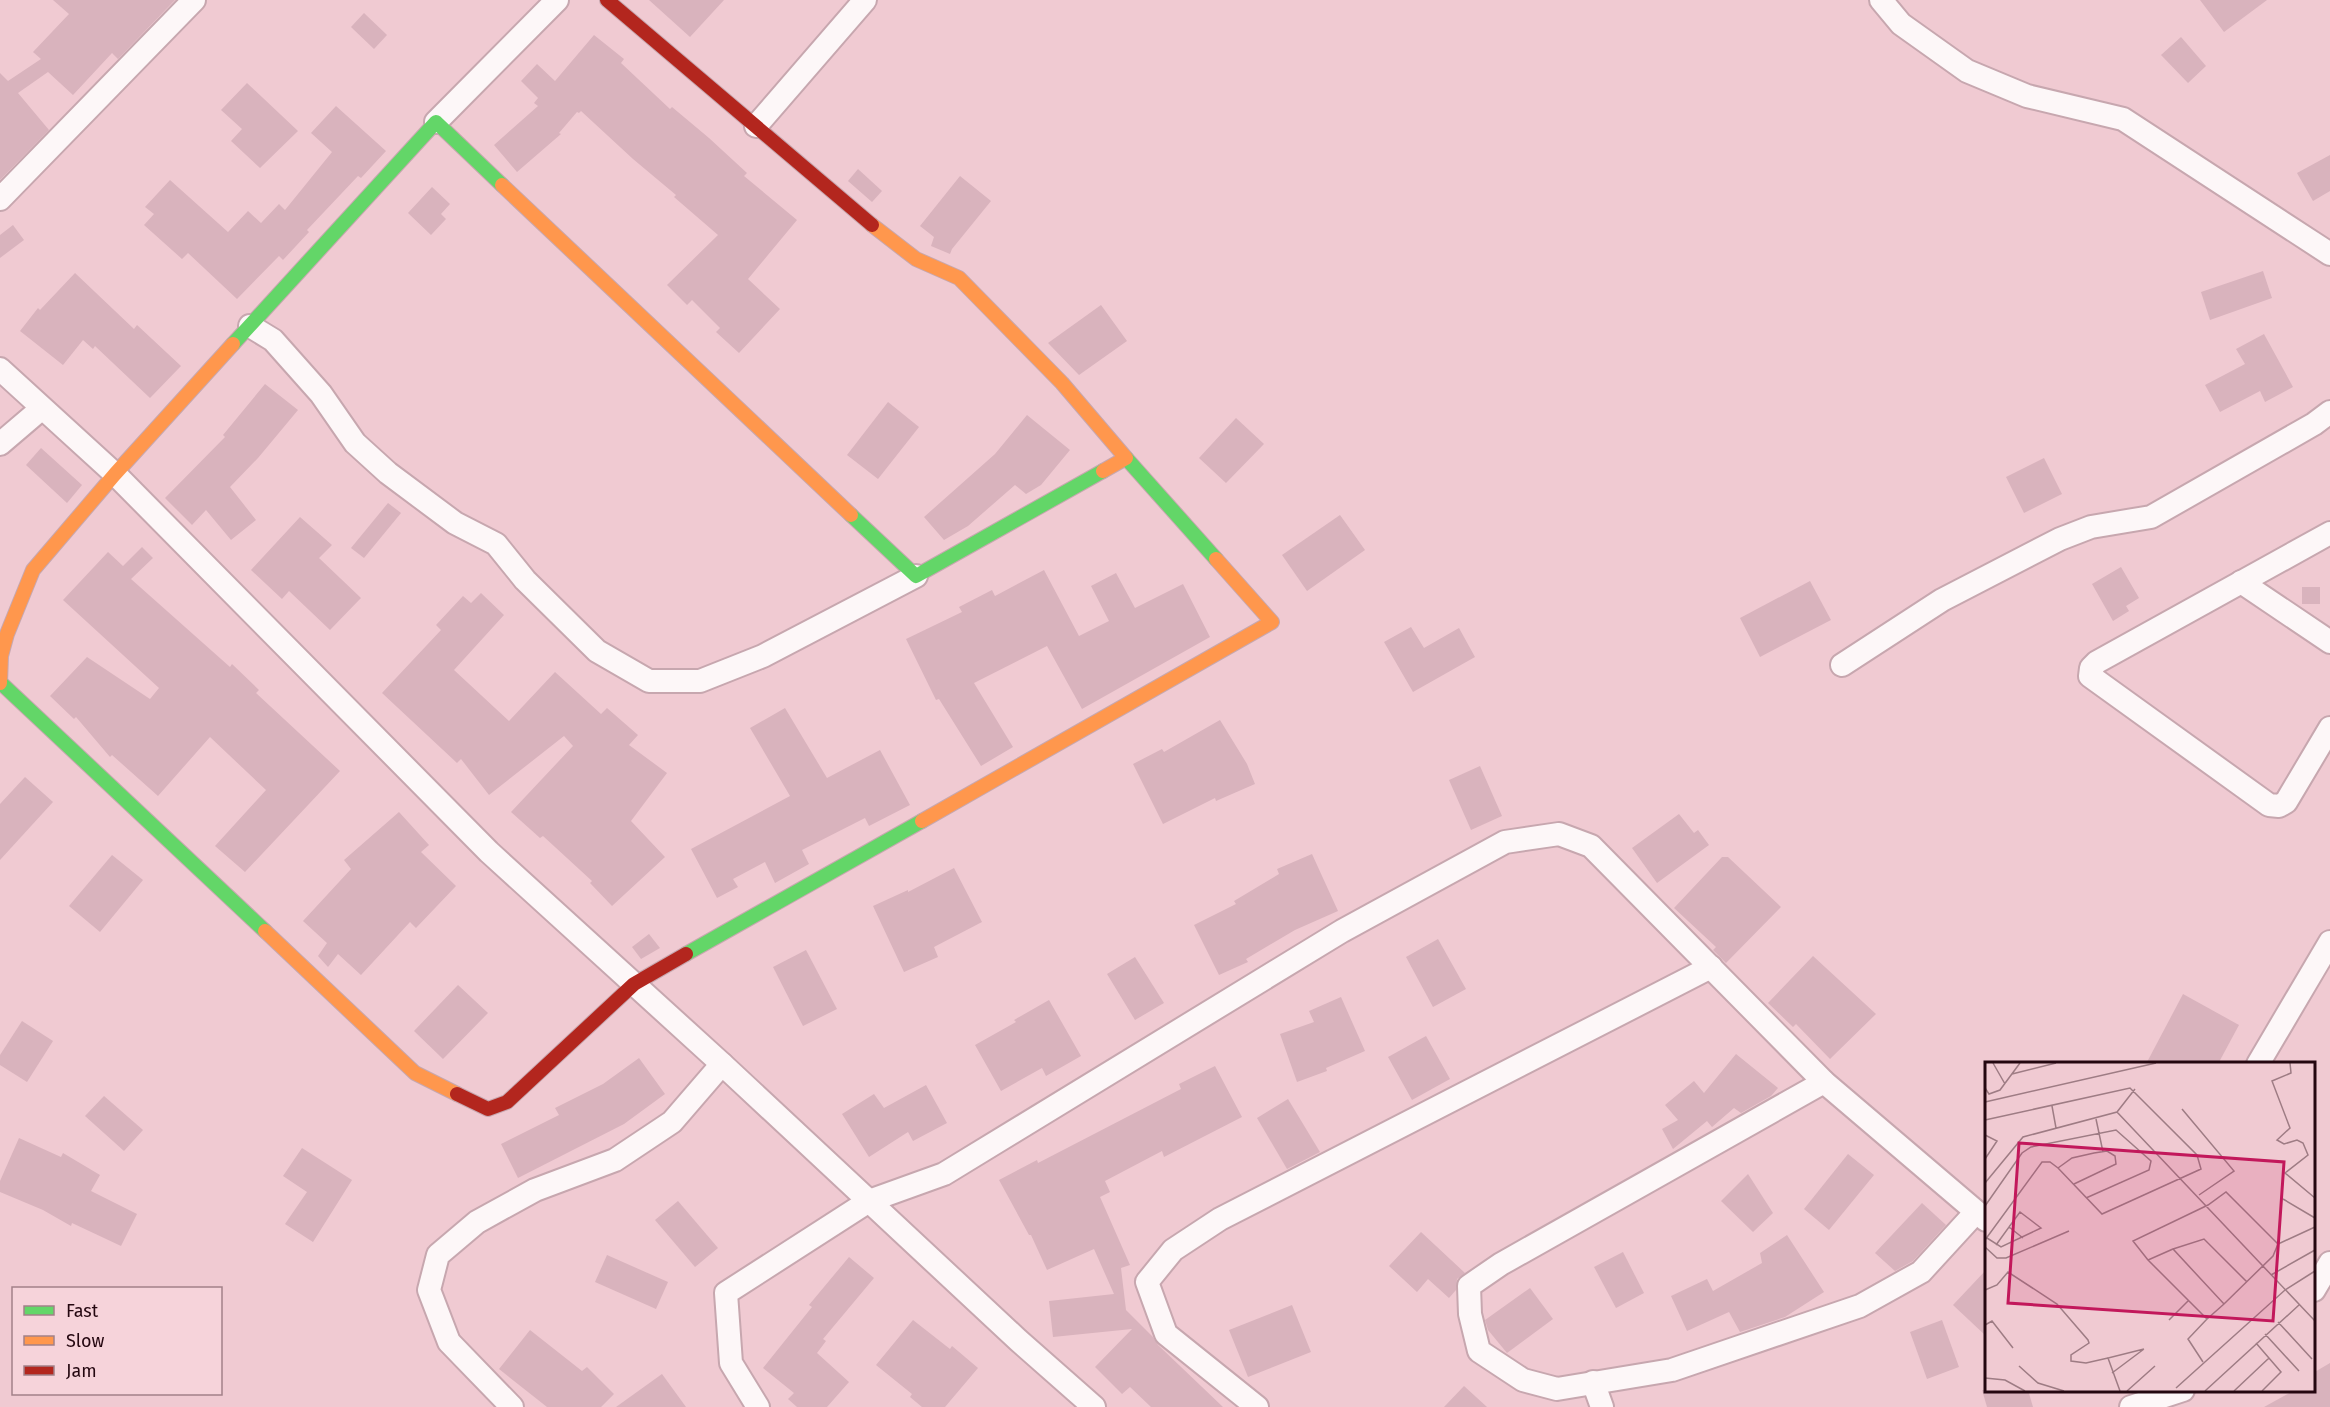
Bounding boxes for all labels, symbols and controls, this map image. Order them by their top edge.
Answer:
inset map [1985,1062,2315,1392]
legend [12,1287,222,1395]
text: Fast [66,1300,99,1322]
text: Slow [66,1330,105,1352]
text: Jam [66,1360,97,1382]

